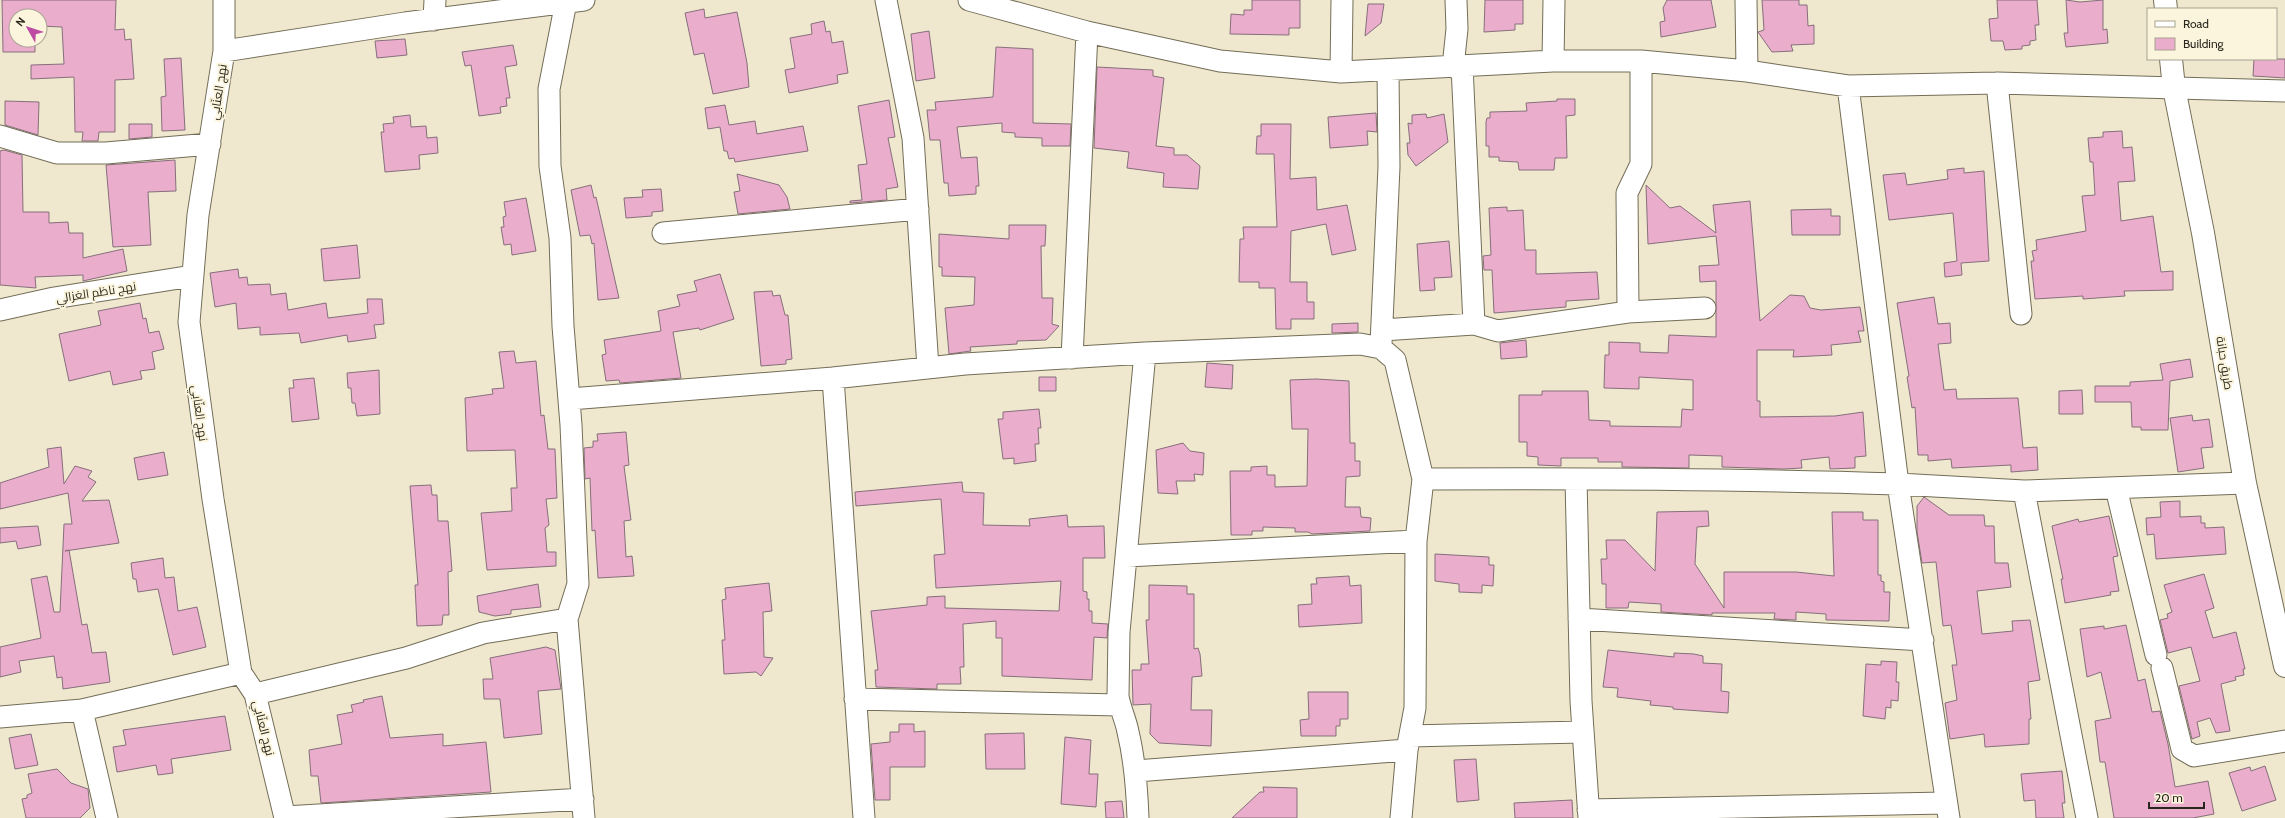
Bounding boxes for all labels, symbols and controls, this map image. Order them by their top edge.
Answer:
north arrow [8,8,48,48]
legend [2147,8,2277,60]
text: N [12,14,28,29]
text: Road [2183,16,2209,31]
text: Building [2183,36,2225,51]
street label: نهج العنّابي [206,63,233,121]
street label: نهج ناظم الغزالي [55,278,138,309]
street label: طريق حبانة [2213,335,2237,391]
street label: نهج العنّابي [186,384,211,442]
street label: نهج العنّابي [247,699,278,758]
scale bar [2149,784,2204,810]
text: 20 m [2155,790,2183,805]

